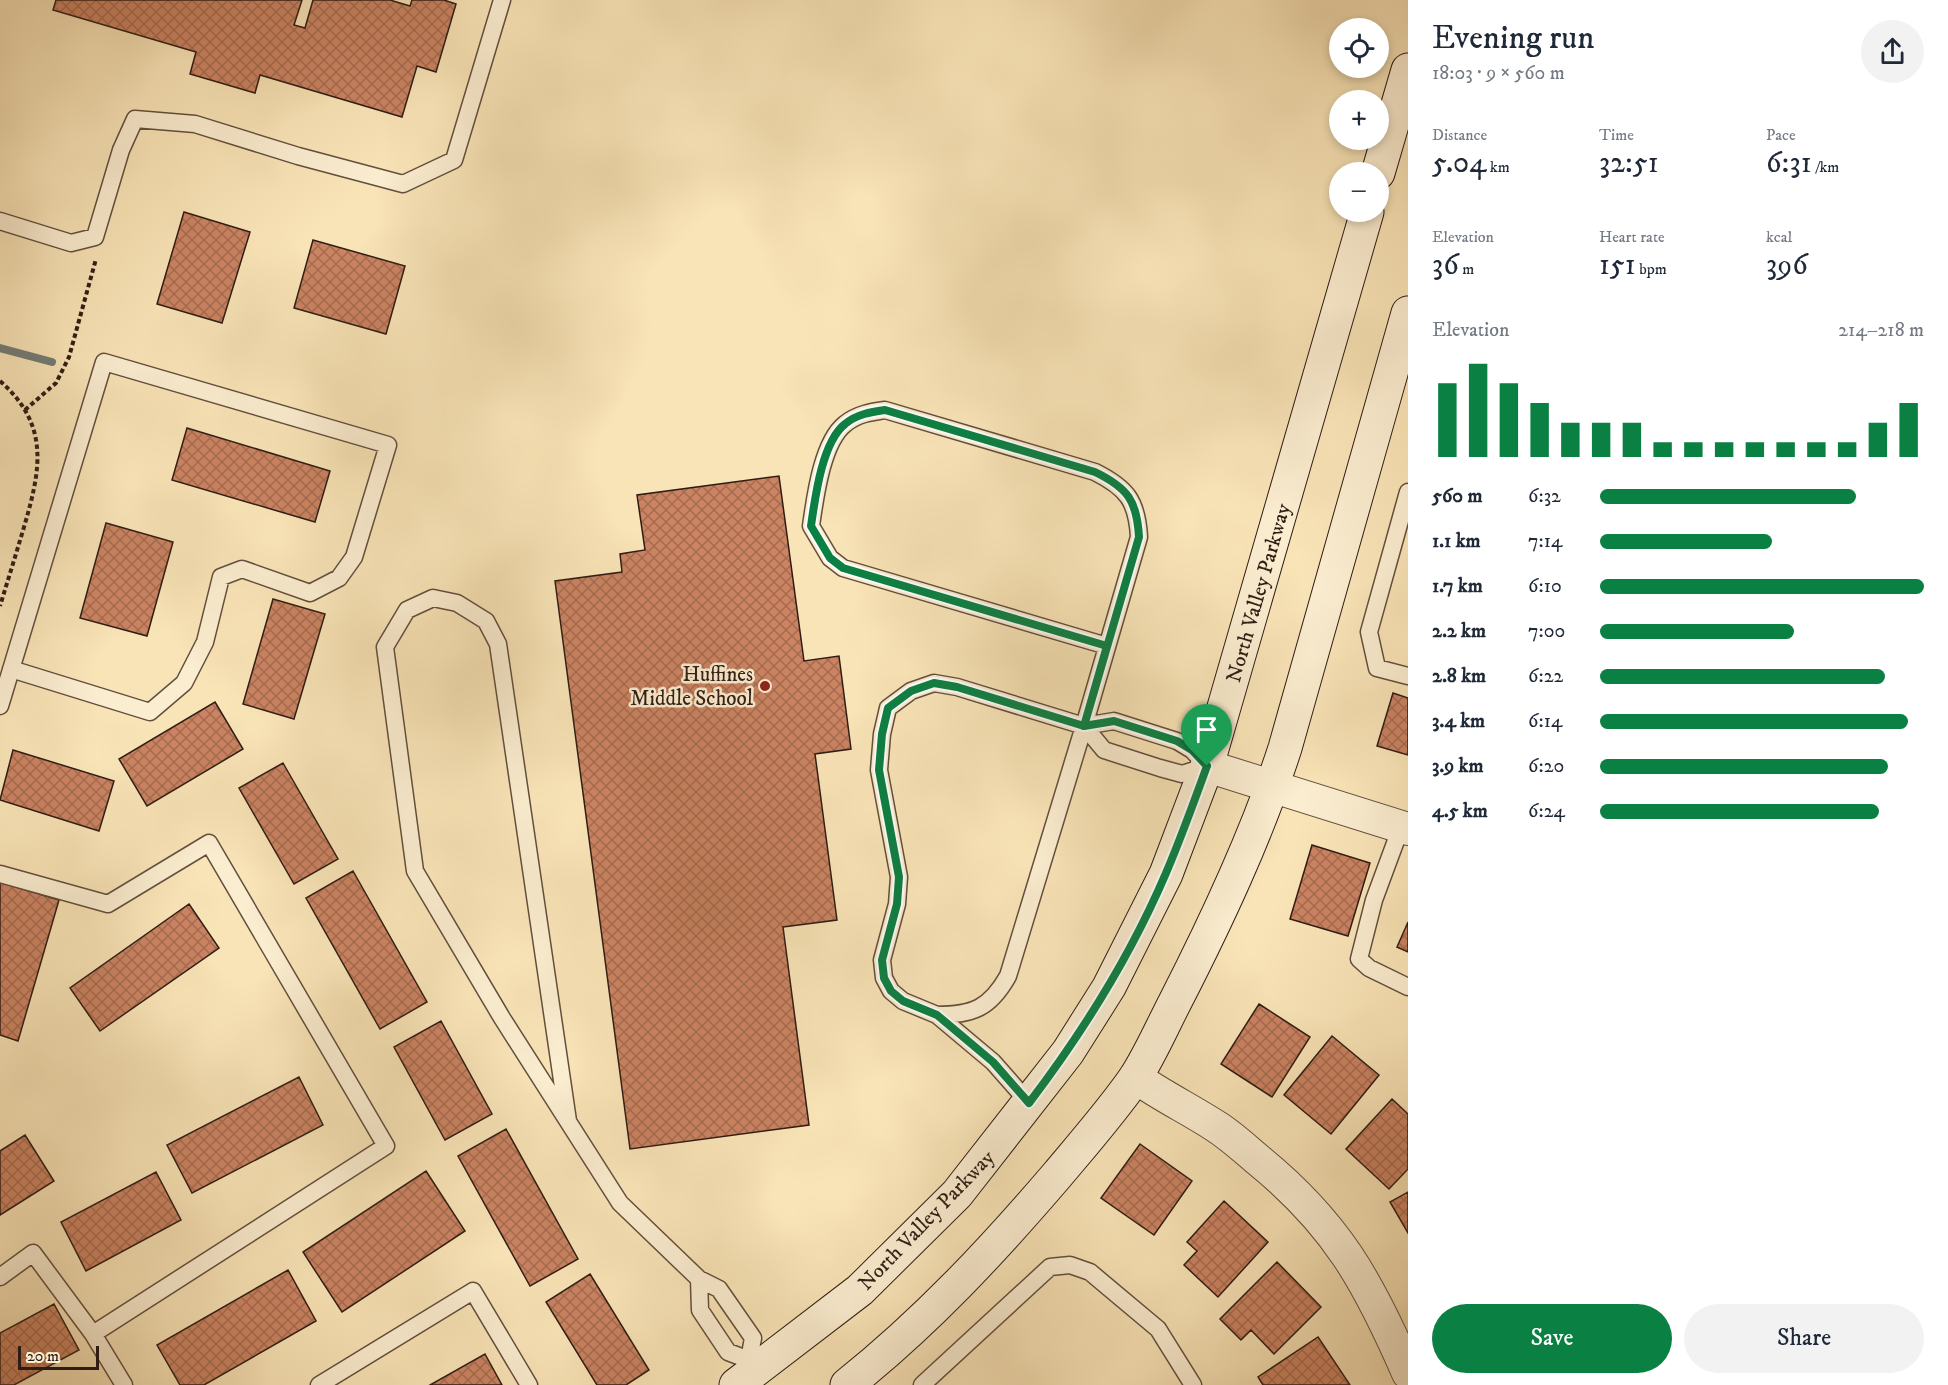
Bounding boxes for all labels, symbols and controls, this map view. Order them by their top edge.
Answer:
map controls [1329,18,1389,222]
button: locate [1329,18,1389,78]
text: Evening run [1432,18,1594,59]
button: share [1861,20,1924,83]
text: 18:03 · 9 × 560 m [1432,61,1565,86]
button: + [1329,90,1389,150]
text: Distance [1432,125,1487,145]
text: Time [1599,125,1634,145]
text: Pace [1766,125,1796,145]
text: 5.04 [1432,145,1486,182]
text: 32:51 [1599,145,1659,182]
text: 6:31 [1766,145,1812,182]
text: km [1486,157,1510,177]
text: /km [1812,157,1839,177]
button: − [1329,162,1389,222]
text: Elevation [1432,227,1494,247]
text: Heart rate [1599,227,1665,247]
text: kcal [1766,227,1792,247]
text: 36 [1432,247,1459,284]
text: 151 [1599,247,1636,284]
text: 396 [1766,247,1808,284]
text: m [1459,259,1474,279]
text: bpm [1636,259,1667,279]
text: Elevation [1432,318,1509,343]
text: 214–218 m [1838,318,1924,343]
text: 560 m [1432,484,1482,509]
text: 6:32 [1528,484,1561,509]
street label: North Valley Parkway [1221,500,1297,686]
text: 1.1 km [1432,529,1481,554]
text: 7:14 [1528,529,1563,554]
text: 1.7 km [1432,574,1483,599]
text: 6:10 [1528,574,1562,599]
text: 2.2 km [1432,619,1486,644]
text: 7:00 [1528,619,1565,644]
place label: Huffines Middle School [630,662,754,712]
text: 2.8 km [1432,664,1486,689]
text: 6:22 [1528,664,1563,689]
marker: Huffines Middle School [758,679,772,693]
pin [1181,704,1232,766]
text: 3.4 km [1432,709,1485,734]
text: 6:14 [1528,709,1562,734]
icon: arrive [1190,713,1223,746]
text: 3.9 km [1432,754,1483,779]
text: 6:20 [1528,754,1564,779]
text: 4.5 km [1432,799,1488,824]
text: 6:24 [1528,799,1565,824]
street label: North Valley Parkway [853,1144,1001,1296]
button: Save [1432,1304,1672,1373]
button: Share [1684,1304,1924,1373]
scale bar [18,1343,99,1370]
text: 20 m [27,1346,59,1366]

